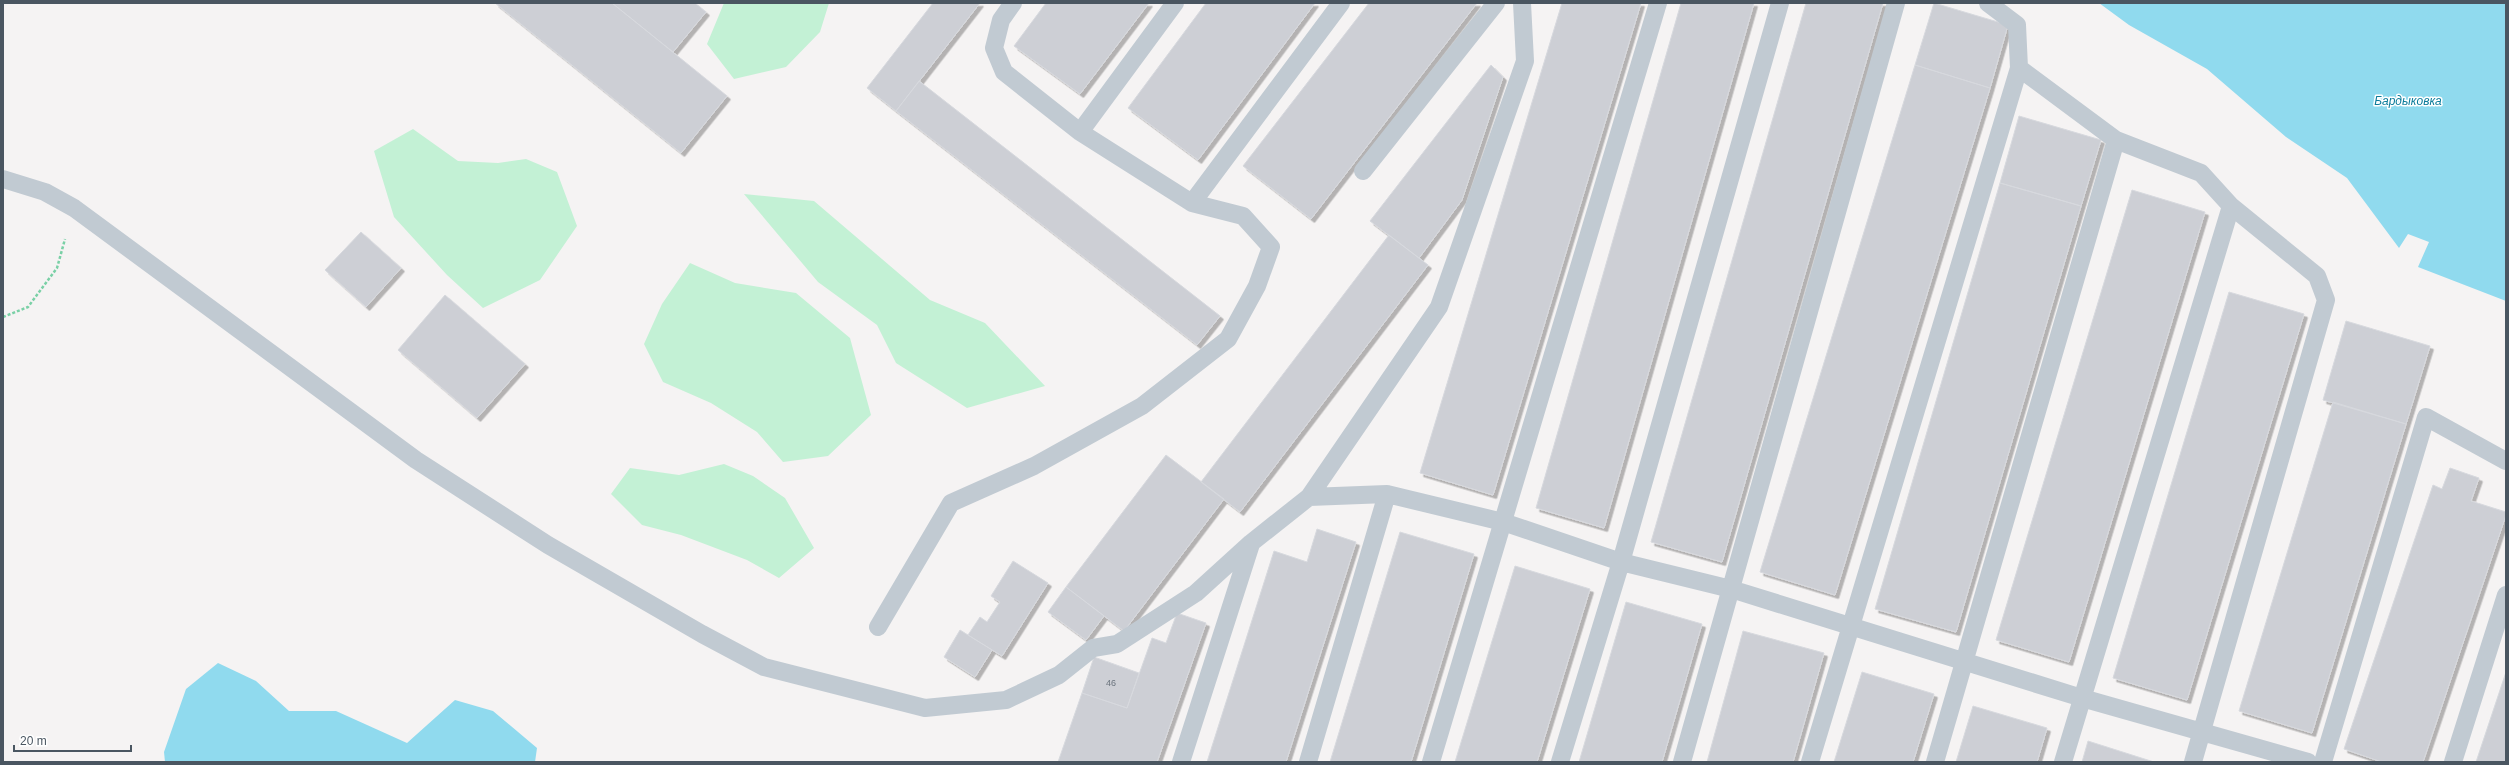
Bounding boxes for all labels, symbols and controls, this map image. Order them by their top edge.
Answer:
water label: Бардыковка [2374,94,2442,108]
house number: 46 [1106,678,1116,688]
scale bar [14,727,131,753]
text: 20 m [20,734,47,748]

